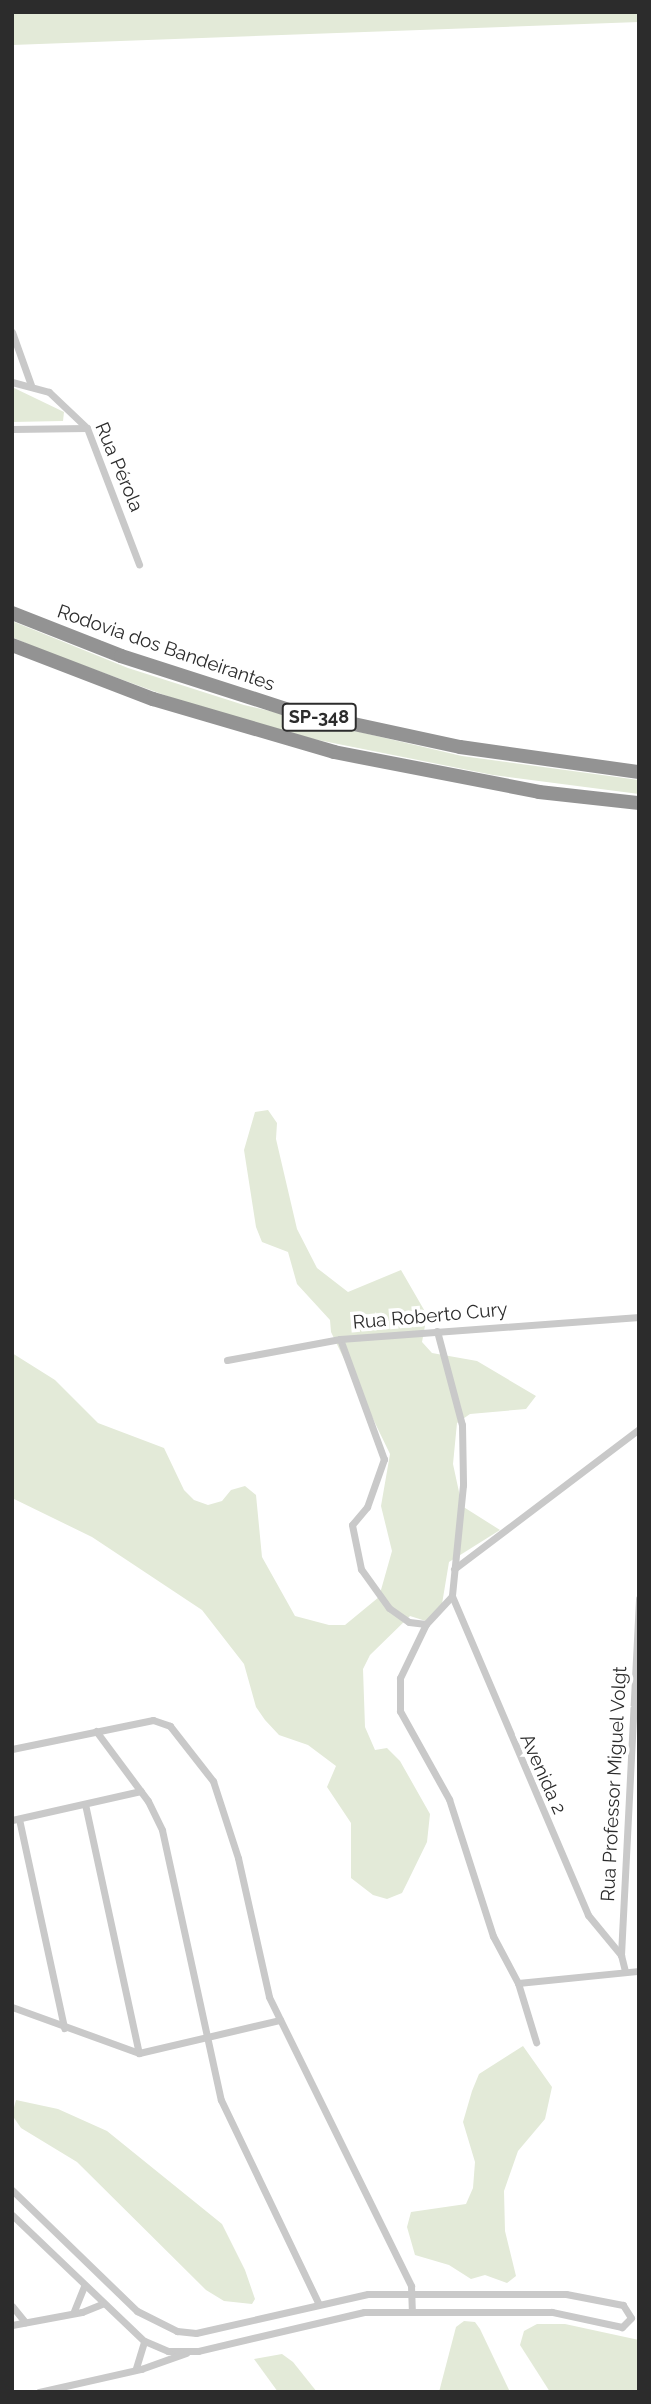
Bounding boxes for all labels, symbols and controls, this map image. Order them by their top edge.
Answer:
street label: Rua Pérola [90,419,148,515]
street label: Rodovia dos Bandeirantes [54,600,278,696]
road number: SP-348 [280,702,358,732]
street label: Rua Roberto Cury [352,1298,508,1334]
street label: Rua Professor Miguel Volgt [596,1665,632,1903]
street label: Avenida 2 [515,1730,571,1818]

